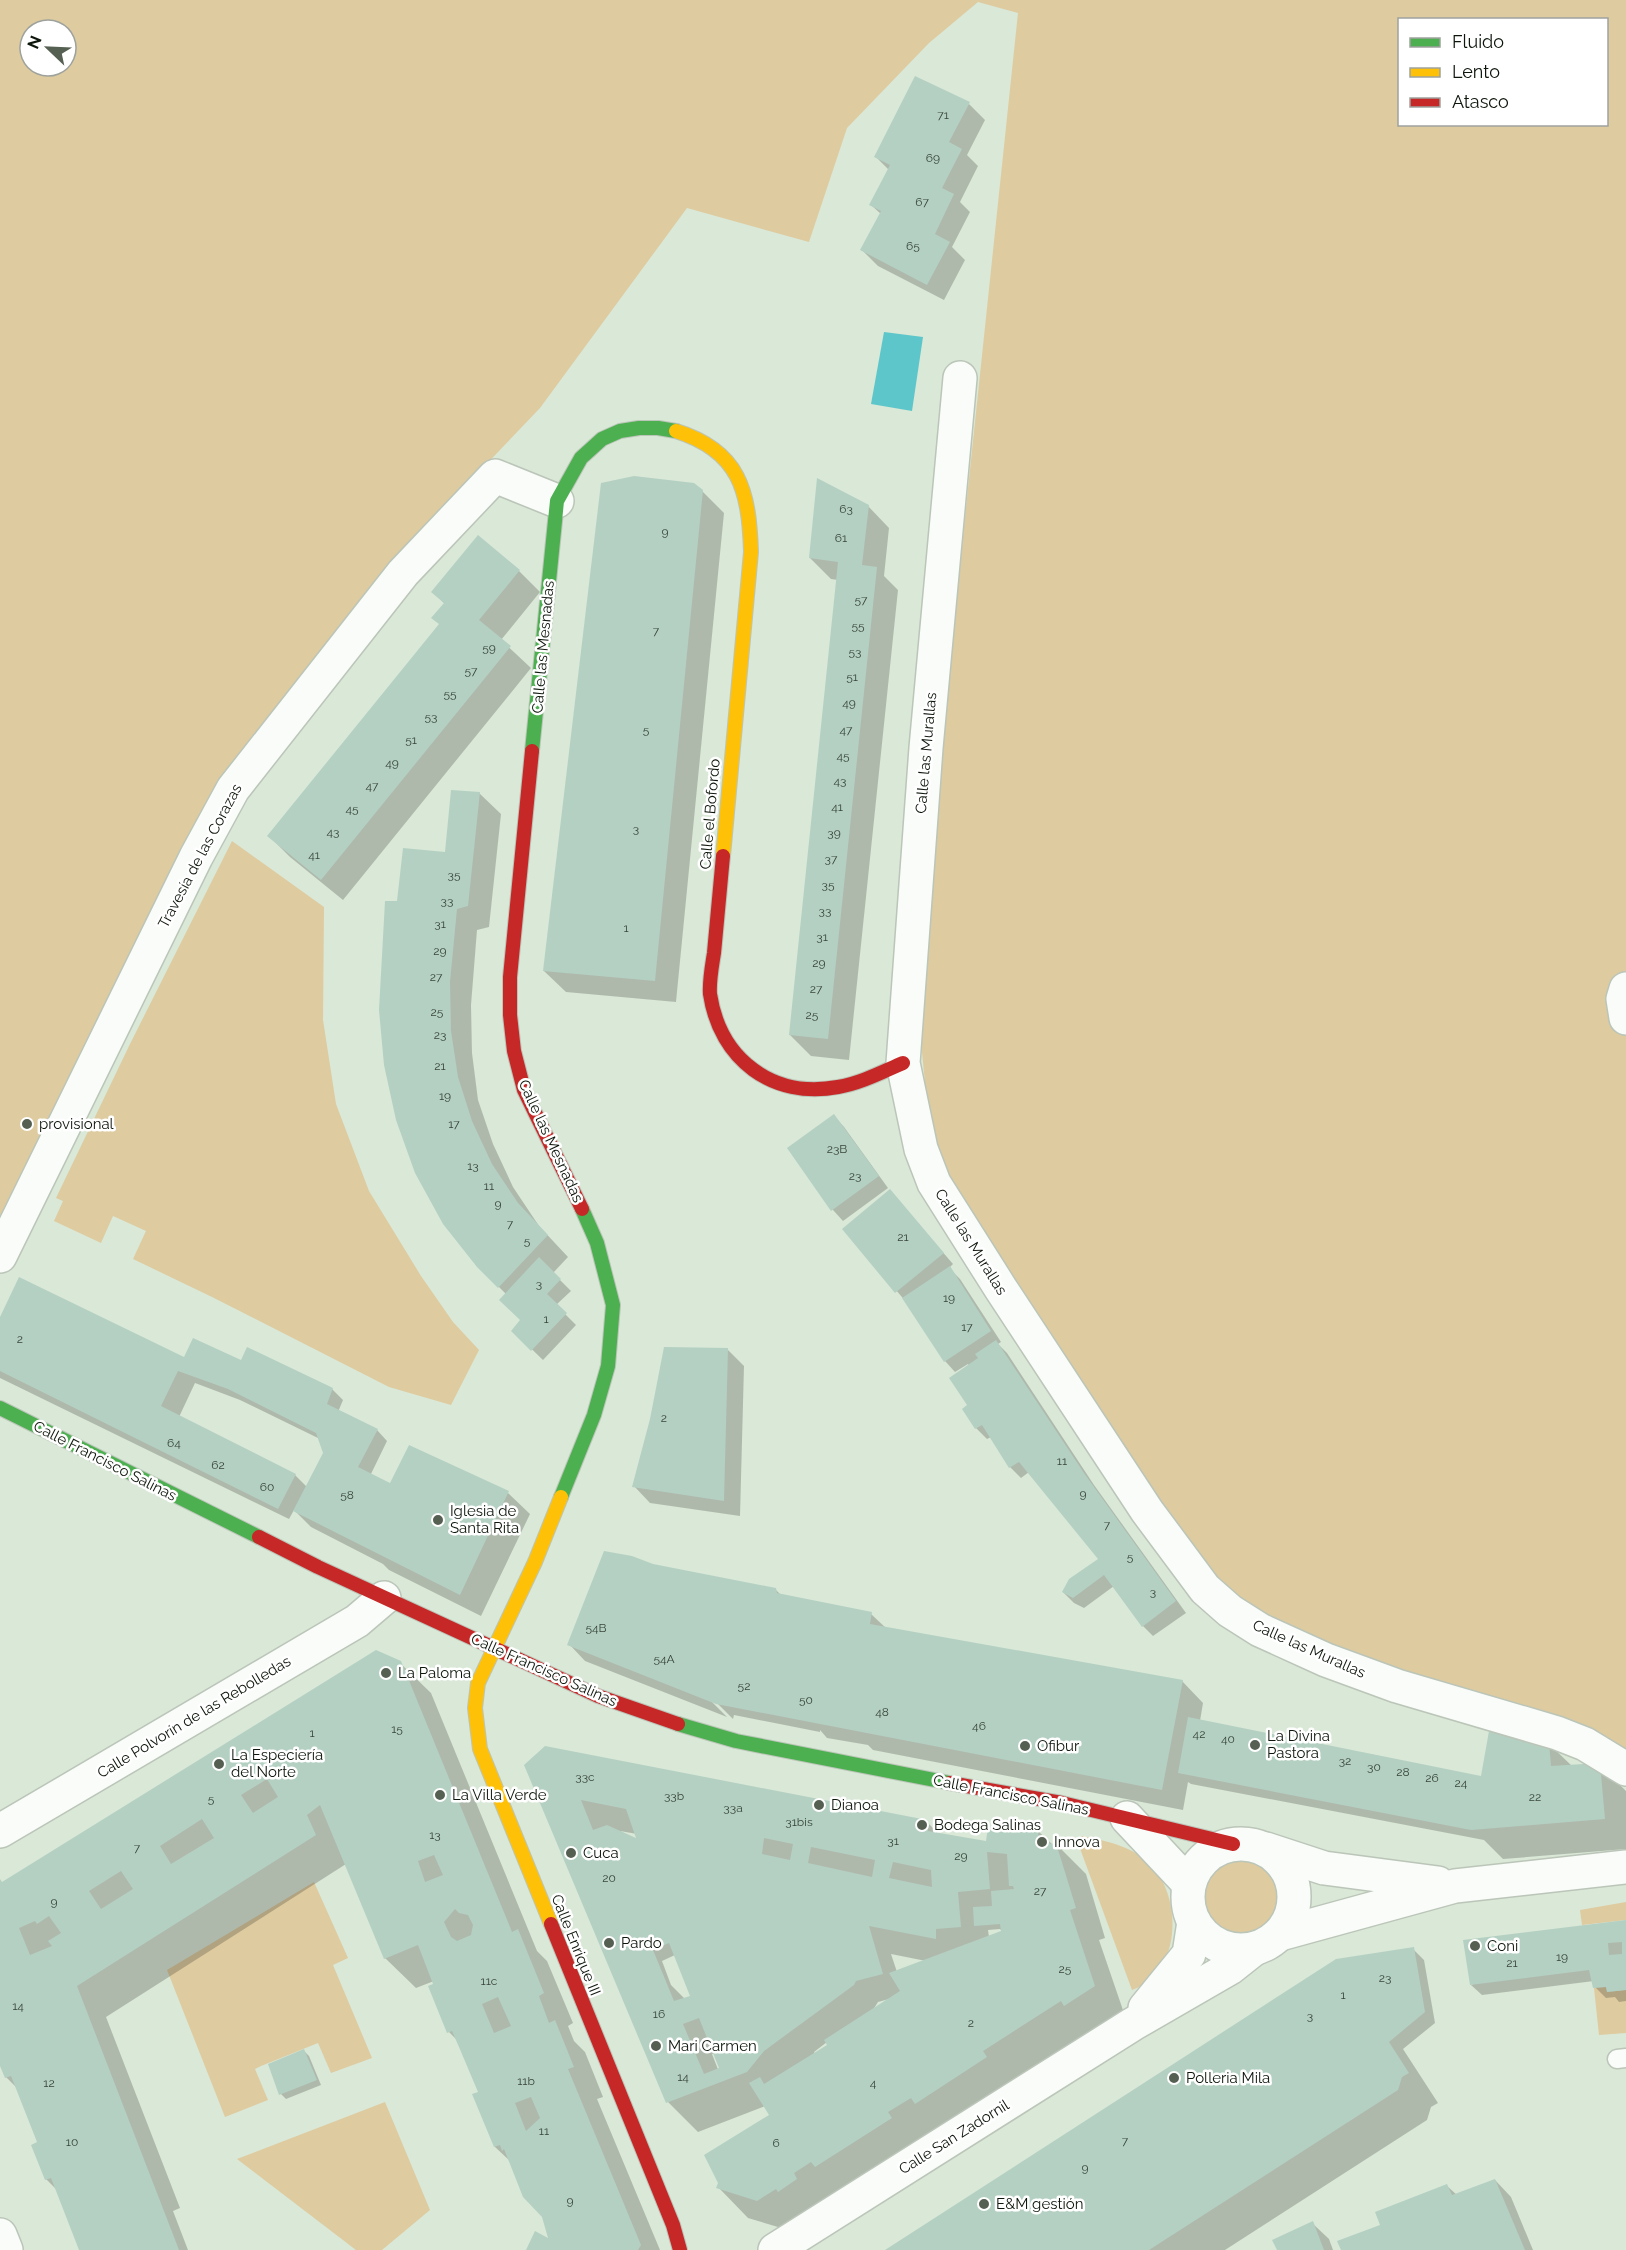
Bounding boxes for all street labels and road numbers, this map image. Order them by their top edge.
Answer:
street label: Calle las Mesnadas [528,580,558,714]
street label: Calle las Murallas [912,692,940,814]
street label: Calle el Bofordo [696,758,724,870]
street label: Travesía de las Corazas [154,781,246,931]
street label: Calle las Mesnadas [515,1077,587,1205]
street label: Calle las Murallas [931,1186,1011,1298]
street label: Calle Francisco Salinas [30,1417,180,1505]
street label: Calle las Murallas [1250,1616,1368,1682]
street label: Calle Francisco Salinas [468,1630,620,1710]
street label: Calle Polvorín de las Rebolledas [94,1652,294,1782]
street label: Calle Francisco Salinas [932,1771,1090,1819]
street label: Calle Enrique III [548,1892,604,1998]
street label: Calle San Zadornil [896,2095,1013,2178]

